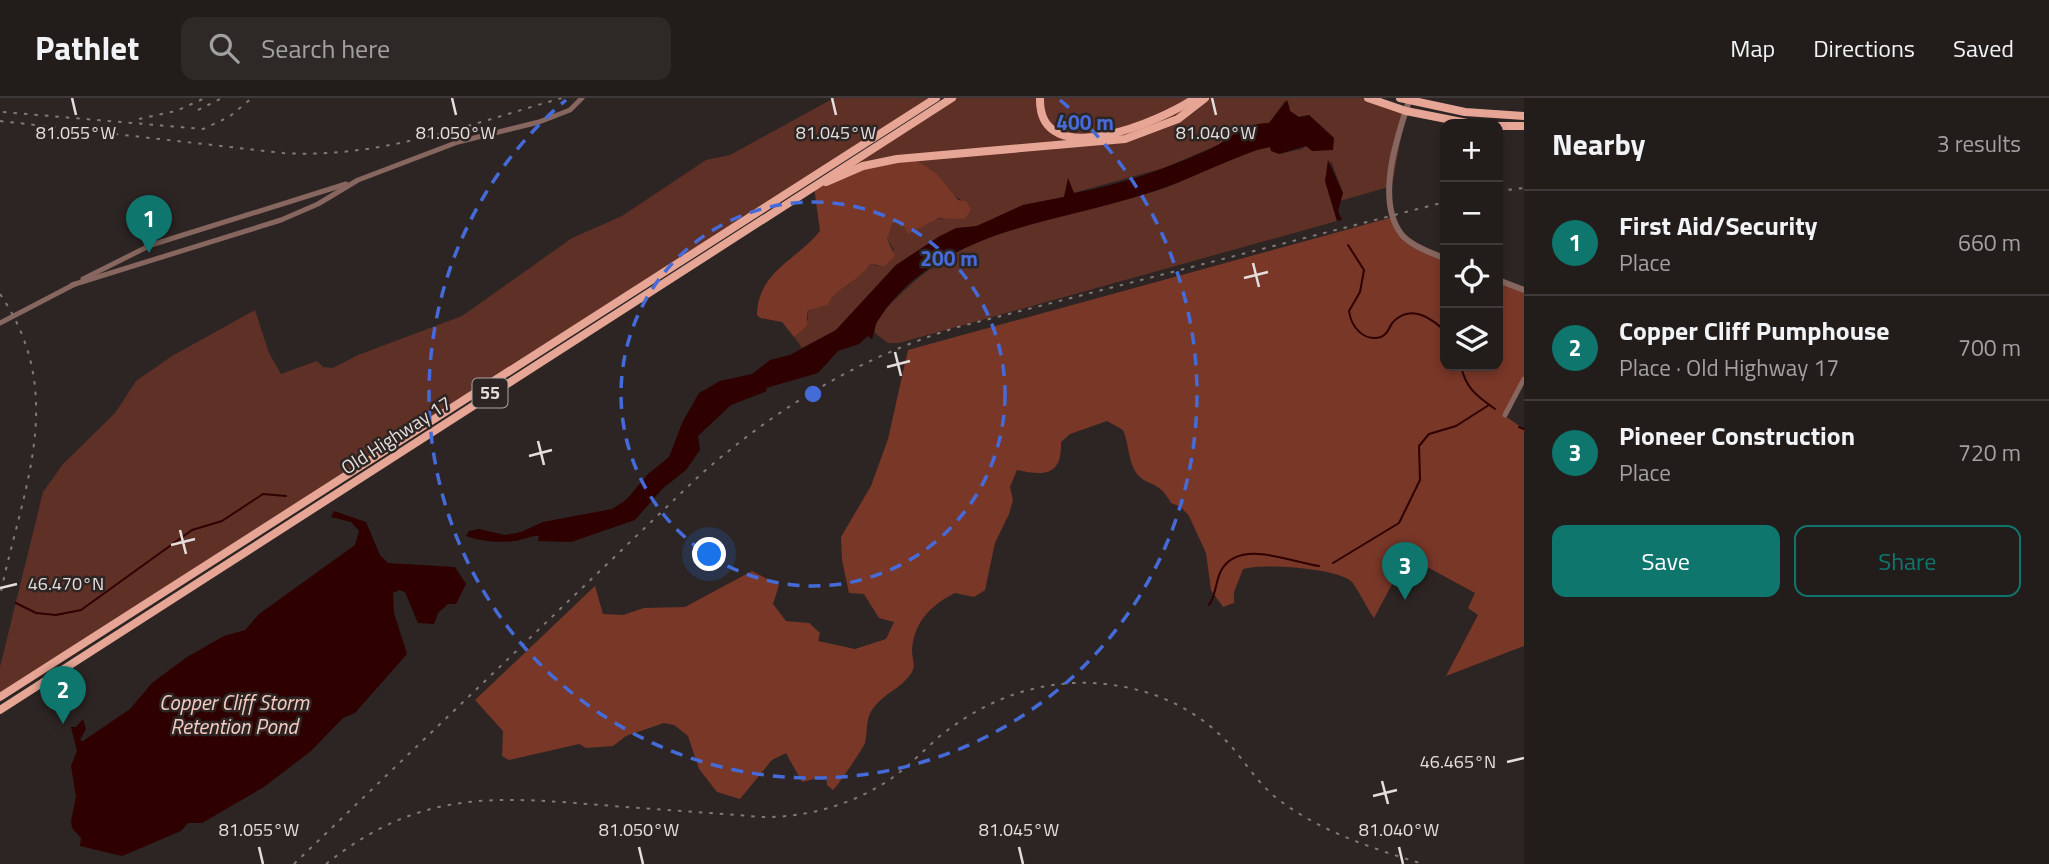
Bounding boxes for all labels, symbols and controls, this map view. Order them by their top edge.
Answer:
search box [181,17,671,80]
text: Pathlet [35,23,139,73]
icon: search [205,29,243,67]
text: Search here [261,29,390,68]
text: Map [1730,30,1775,66]
text: Directions [1813,30,1915,66]
text: Saved [1953,30,2014,66]
text: 400 m [1056,106,1114,138]
text: 81.055°W [36,119,116,146]
text: 81.050°W [416,119,496,146]
text: 81.045°W [796,119,876,146]
text: 81.040°W [1176,119,1256,146]
map controls [1440,119,1503,371]
button: + [1440,119,1503,182]
text: Nearby [1552,121,1645,167]
text: 3 results [1937,126,2021,161]
button: − [1440,182,1503,245]
pin: 1 [126,195,172,253]
text: First Aid/Security [1619,206,1818,245]
text: 1 [1569,225,1581,260]
text: 660 m [1958,225,2021,260]
text: 200 m [920,242,978,274]
button: locate [1440,245,1503,308]
text: Place [1619,245,1671,280]
button: layers [1440,308,1503,371]
text: Copper Cliff Pumphouse [1619,311,1890,350]
text: 2 [1569,330,1581,365]
text: 700 m [1958,330,2021,365]
text: Place · Old Highway 17 [1619,350,1839,385]
road number: 55 [472,379,508,408]
centre of rings [801,382,825,406]
street label: Old Highway 17 [335,388,457,481]
text: Pioneer Construction [1619,416,1855,455]
text: 3 [1569,435,1581,470]
text: 720 m [1958,435,2021,470]
text: Place [1619,455,1671,490]
button: Save [1552,525,1780,597]
button: Share [1794,525,2021,597]
your location [692,537,726,571]
pin: 3 [1382,542,1428,600]
text: 46.470°N [28,570,104,597]
pin: 2 [40,666,86,724]
water label: Copper Cliff Storm Retention Pond [159,686,310,742]
text: 46.465°N [1420,748,1496,775]
text: 81.055°W [219,816,299,843]
text: 81.050°W [599,816,679,843]
text: 81.045°W [979,816,1059,843]
text: 81.040°W [1359,816,1439,843]

